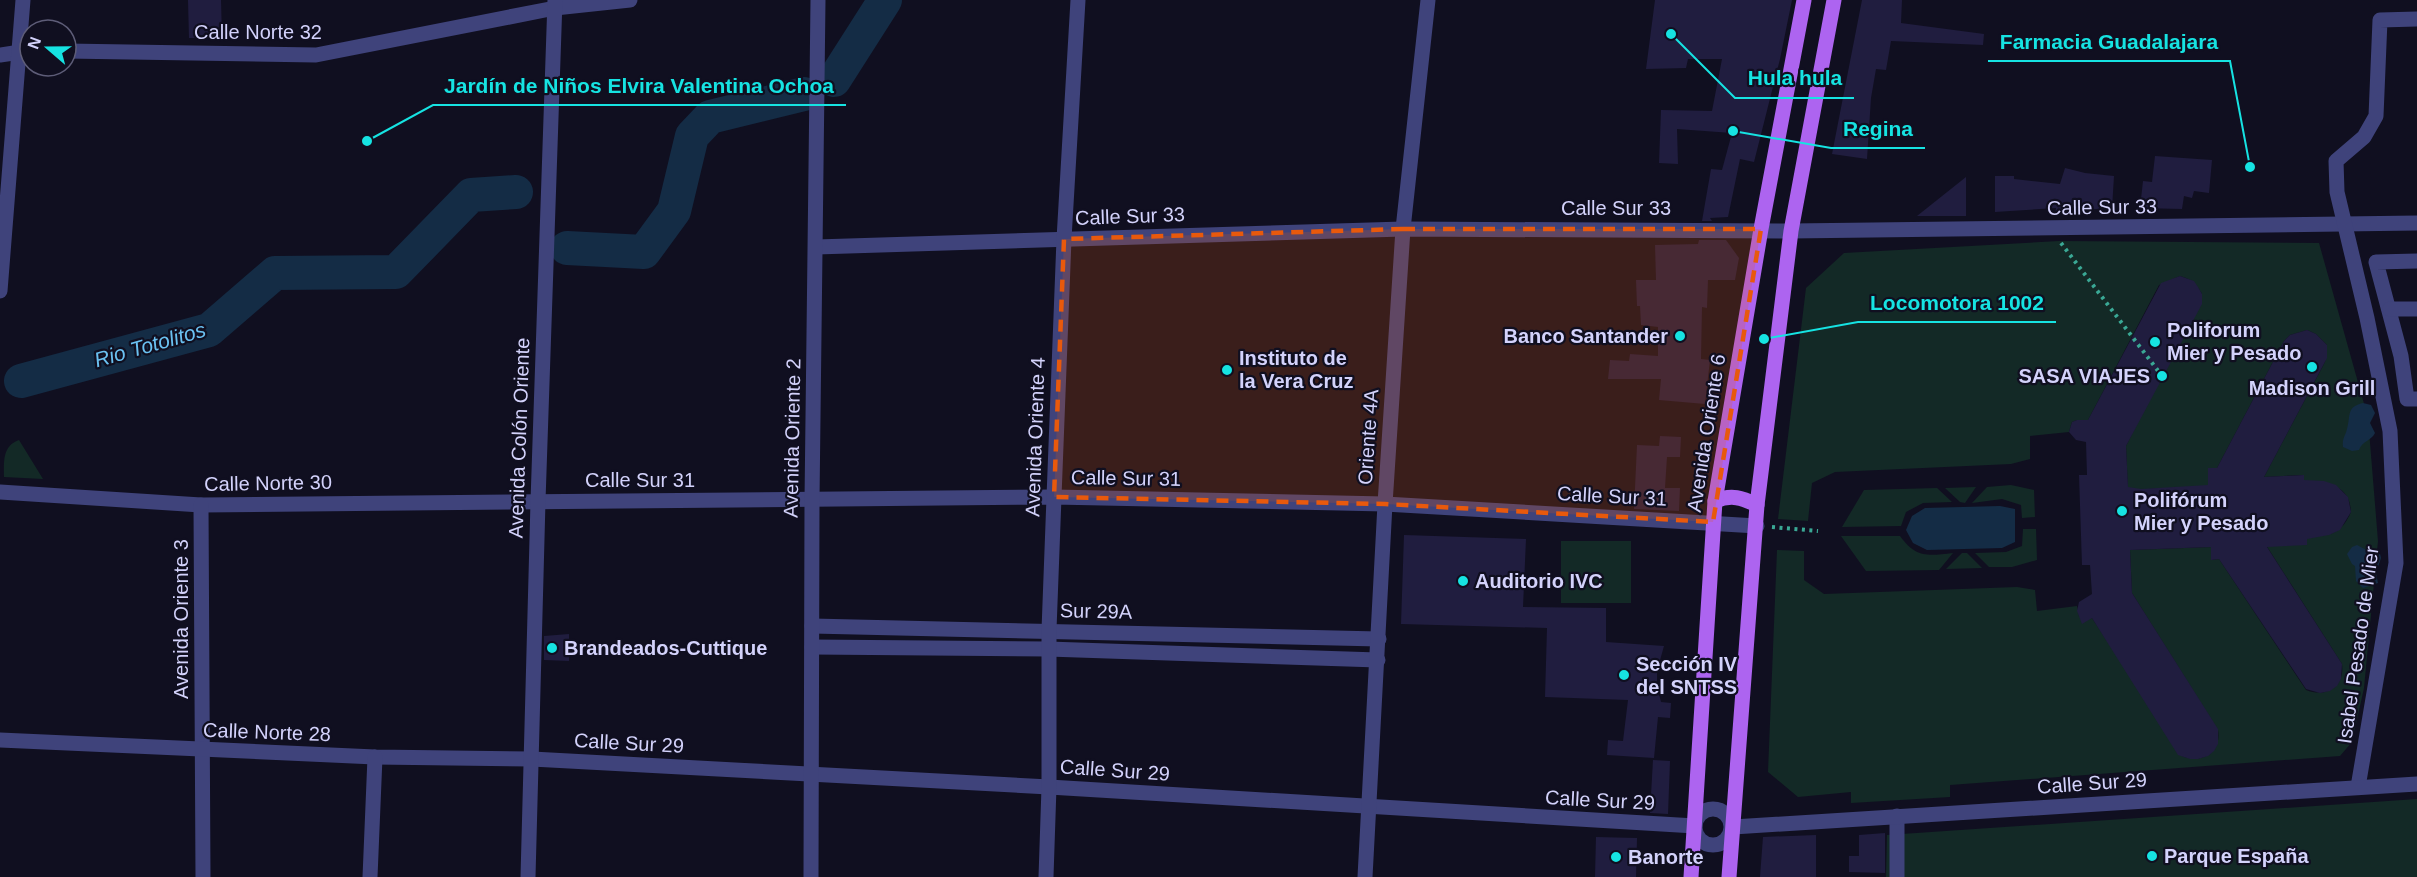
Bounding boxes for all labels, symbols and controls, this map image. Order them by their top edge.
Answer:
north arrow [18,18,78,78]
street label: Calle Norte 32 [194,21,322,43]
callout: Farmacia Guadalajara [1988,22,2230,61]
text: Farmacia Guadalajara [2000,30,2218,53]
text: N [24,35,44,51]
callout: Hula hula [1735,59,1854,98]
callout: Jardín de Niños Elvira Valentina Ochoa [433,66,846,105]
text: Hula hula [1748,66,1843,89]
text: Jardín de Niños Elvira Valentina Ochoa [444,74,834,97]
callout: Regina [1831,109,1925,148]
text: Regina [1843,117,1913,140]
street label: Calle Sur 33 [2047,195,2157,219]
street label: Calle Sur 33 [1561,197,1671,219]
street label: Calle Sur 33 [1075,203,1185,229]
callout: Locomotora 1002 [1858,283,2056,322]
text: Locomotora 1002 [1870,291,2044,314]
water label: Rio Totolitos [92,318,209,371]
place label: Poliforum Mier y Pesado [2167,319,2302,364]
place label: Banco Santander [1504,325,1668,347]
marker: Banco Santander [1673,329,1687,343]
marker: Poliforum Mier y Pesado [2148,335,2162,349]
street label: Avenida Colón Oriente [505,337,533,539]
place label: Instituto de la Vera Cruz [1239,347,1354,392]
street label: Avenida Oriente 6 [1683,352,1729,514]
street label: Avenida Oriente 4 [1021,357,1049,517]
street label: Avenida Oriente 2 [780,358,804,518]
marker: Madison Grill [2305,360,2319,374]
marker: Instituto de la Vera Cruz [1220,363,1234,377]
place label: SASA VIAJES [2018,365,2150,387]
marker: SASA VIAJES [2155,369,2169,383]
place label: Madison Grill [2249,377,2375,399]
street label: Oriente 4A [1354,388,1382,485]
street label: Calle Sur 31 [1071,466,1181,490]
street label: Calle Sur 31 [585,469,695,491]
street label: Calle Norte 30 [204,471,332,495]
street label: Calle Sur 31 [1556,482,1668,510]
place label: Polifórum Mier y Pesado [2134,489,2269,534]
marker: Polifórum Mier y Pesado [2115,504,2129,518]
street label: Avenida Oriente 3 [170,539,192,699]
street label: Isabel Pesado de Mier [2333,545,2383,745]
place label: Auditorio IVC [1475,570,1603,592]
marker: Auditorio IVC [1456,574,1470,588]
street label: Sur 29A [1060,599,1133,623]
place label: Brandeados-Cuttique [564,637,767,659]
marker: Brandeados-Cuttique [545,641,559,655]
place label: Sección IV del SNTSS [1636,653,1738,698]
marker: Sección IV del SNTSS [1617,668,1631,682]
street label: Calle Norte 28 [203,719,331,745]
street label: Calle Sur 29 [573,729,685,757]
street label: Calle Sur 29 [1059,755,1171,785]
street label: Calle Sur 29 [2036,768,2148,798]
street label: Calle Sur 29 [1544,786,1656,814]
place label: Parque España [2164,845,2309,867]
place label: Banorte [1628,846,1704,868]
marker: Parque España [2145,849,2159,863]
marker: Banorte [1609,850,1623,864]

